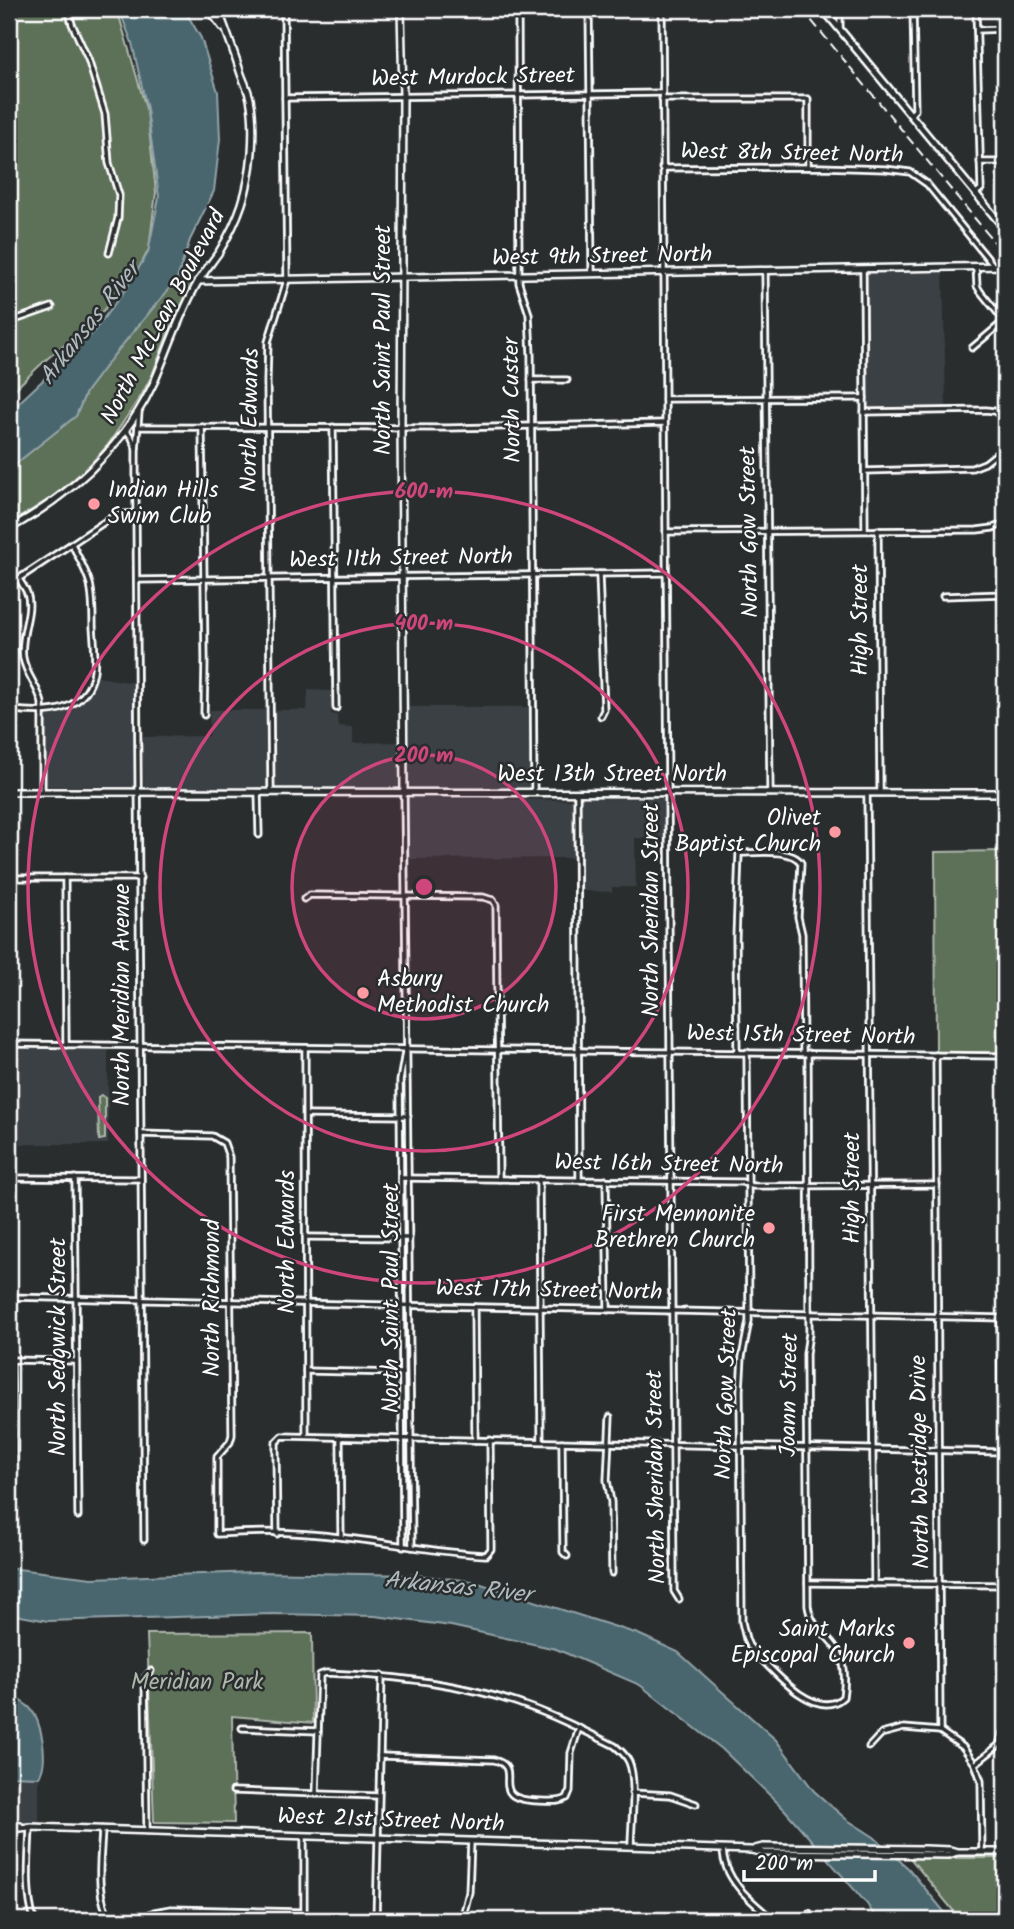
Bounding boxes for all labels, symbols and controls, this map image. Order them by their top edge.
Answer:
street label: West Murdock Street [371,58,576,98]
street label: West 8th Street North [680,134,904,174]
street label: North McLean Boulevard [92,202,236,431]
street label: North Saint Paul Street [366,224,402,455]
street label: West 9th Street North [492,237,712,277]
water label: Arkansas River [29,250,154,394]
street label: North Custer [494,336,532,463]
street label: North Edwards [232,347,270,492]
street label: North Gow Street [730,445,769,618]
place label: Indian Hills Swim Club [108,473,219,535]
text: 600 m [395,476,453,509]
marker: Indian Hills Swim Club [86,496,102,512]
street label: West 11th Street North [289,539,513,579]
street label: High Street [843,563,879,676]
text: 400 m [395,608,453,641]
text: 200 m [394,740,454,773]
street label: West 13th Street North [497,757,727,793]
place label: Olivet Baptist Church [675,801,822,863]
street label: North Sheridan Street [634,802,670,1017]
marker: Olivet Baptist Church [827,824,843,840]
centre of rings [412,875,436,899]
street label: North Meridian Avenue [105,884,141,1106]
place label: Asbury Methodist Church [377,962,549,1024]
marker: Asbury Methodist Church [355,985,371,1001]
street label: West 15th Street North [686,1016,916,1056]
street label: High Street [835,1131,871,1244]
street label: West 16th Street North [554,1145,784,1185]
street label: North Edwards [270,1170,306,1314]
street label: North Saint Paul Street [374,1182,410,1413]
place label: First Mennonite Brethren Church [594,1197,755,1259]
street label: North Richmond [195,1218,231,1377]
marker: First Mennonite Brethren Church [761,1220,777,1236]
street label: North Sedgwick Street [41,1237,77,1456]
street label: West 17th Street North [435,1271,663,1311]
street label: North Gow Street [706,1307,748,1480]
street label: Joann Street [771,1332,809,1457]
street label: North Westridge Drive [901,1355,941,1569]
street label: North Sheridan Street [637,1369,677,1584]
water label: Arkansas River [382,1561,539,1616]
place label: Saint Marks Episcopal Church [731,1612,895,1674]
marker: Saint Marks Episcopal Church [901,1635,917,1651]
park label: Meridian Park [131,1665,263,1701]
street label: West 21st Street North [277,1799,505,1843]
scale bar [744,1838,876,1882]
text: 200 m [755,1848,813,1881]

